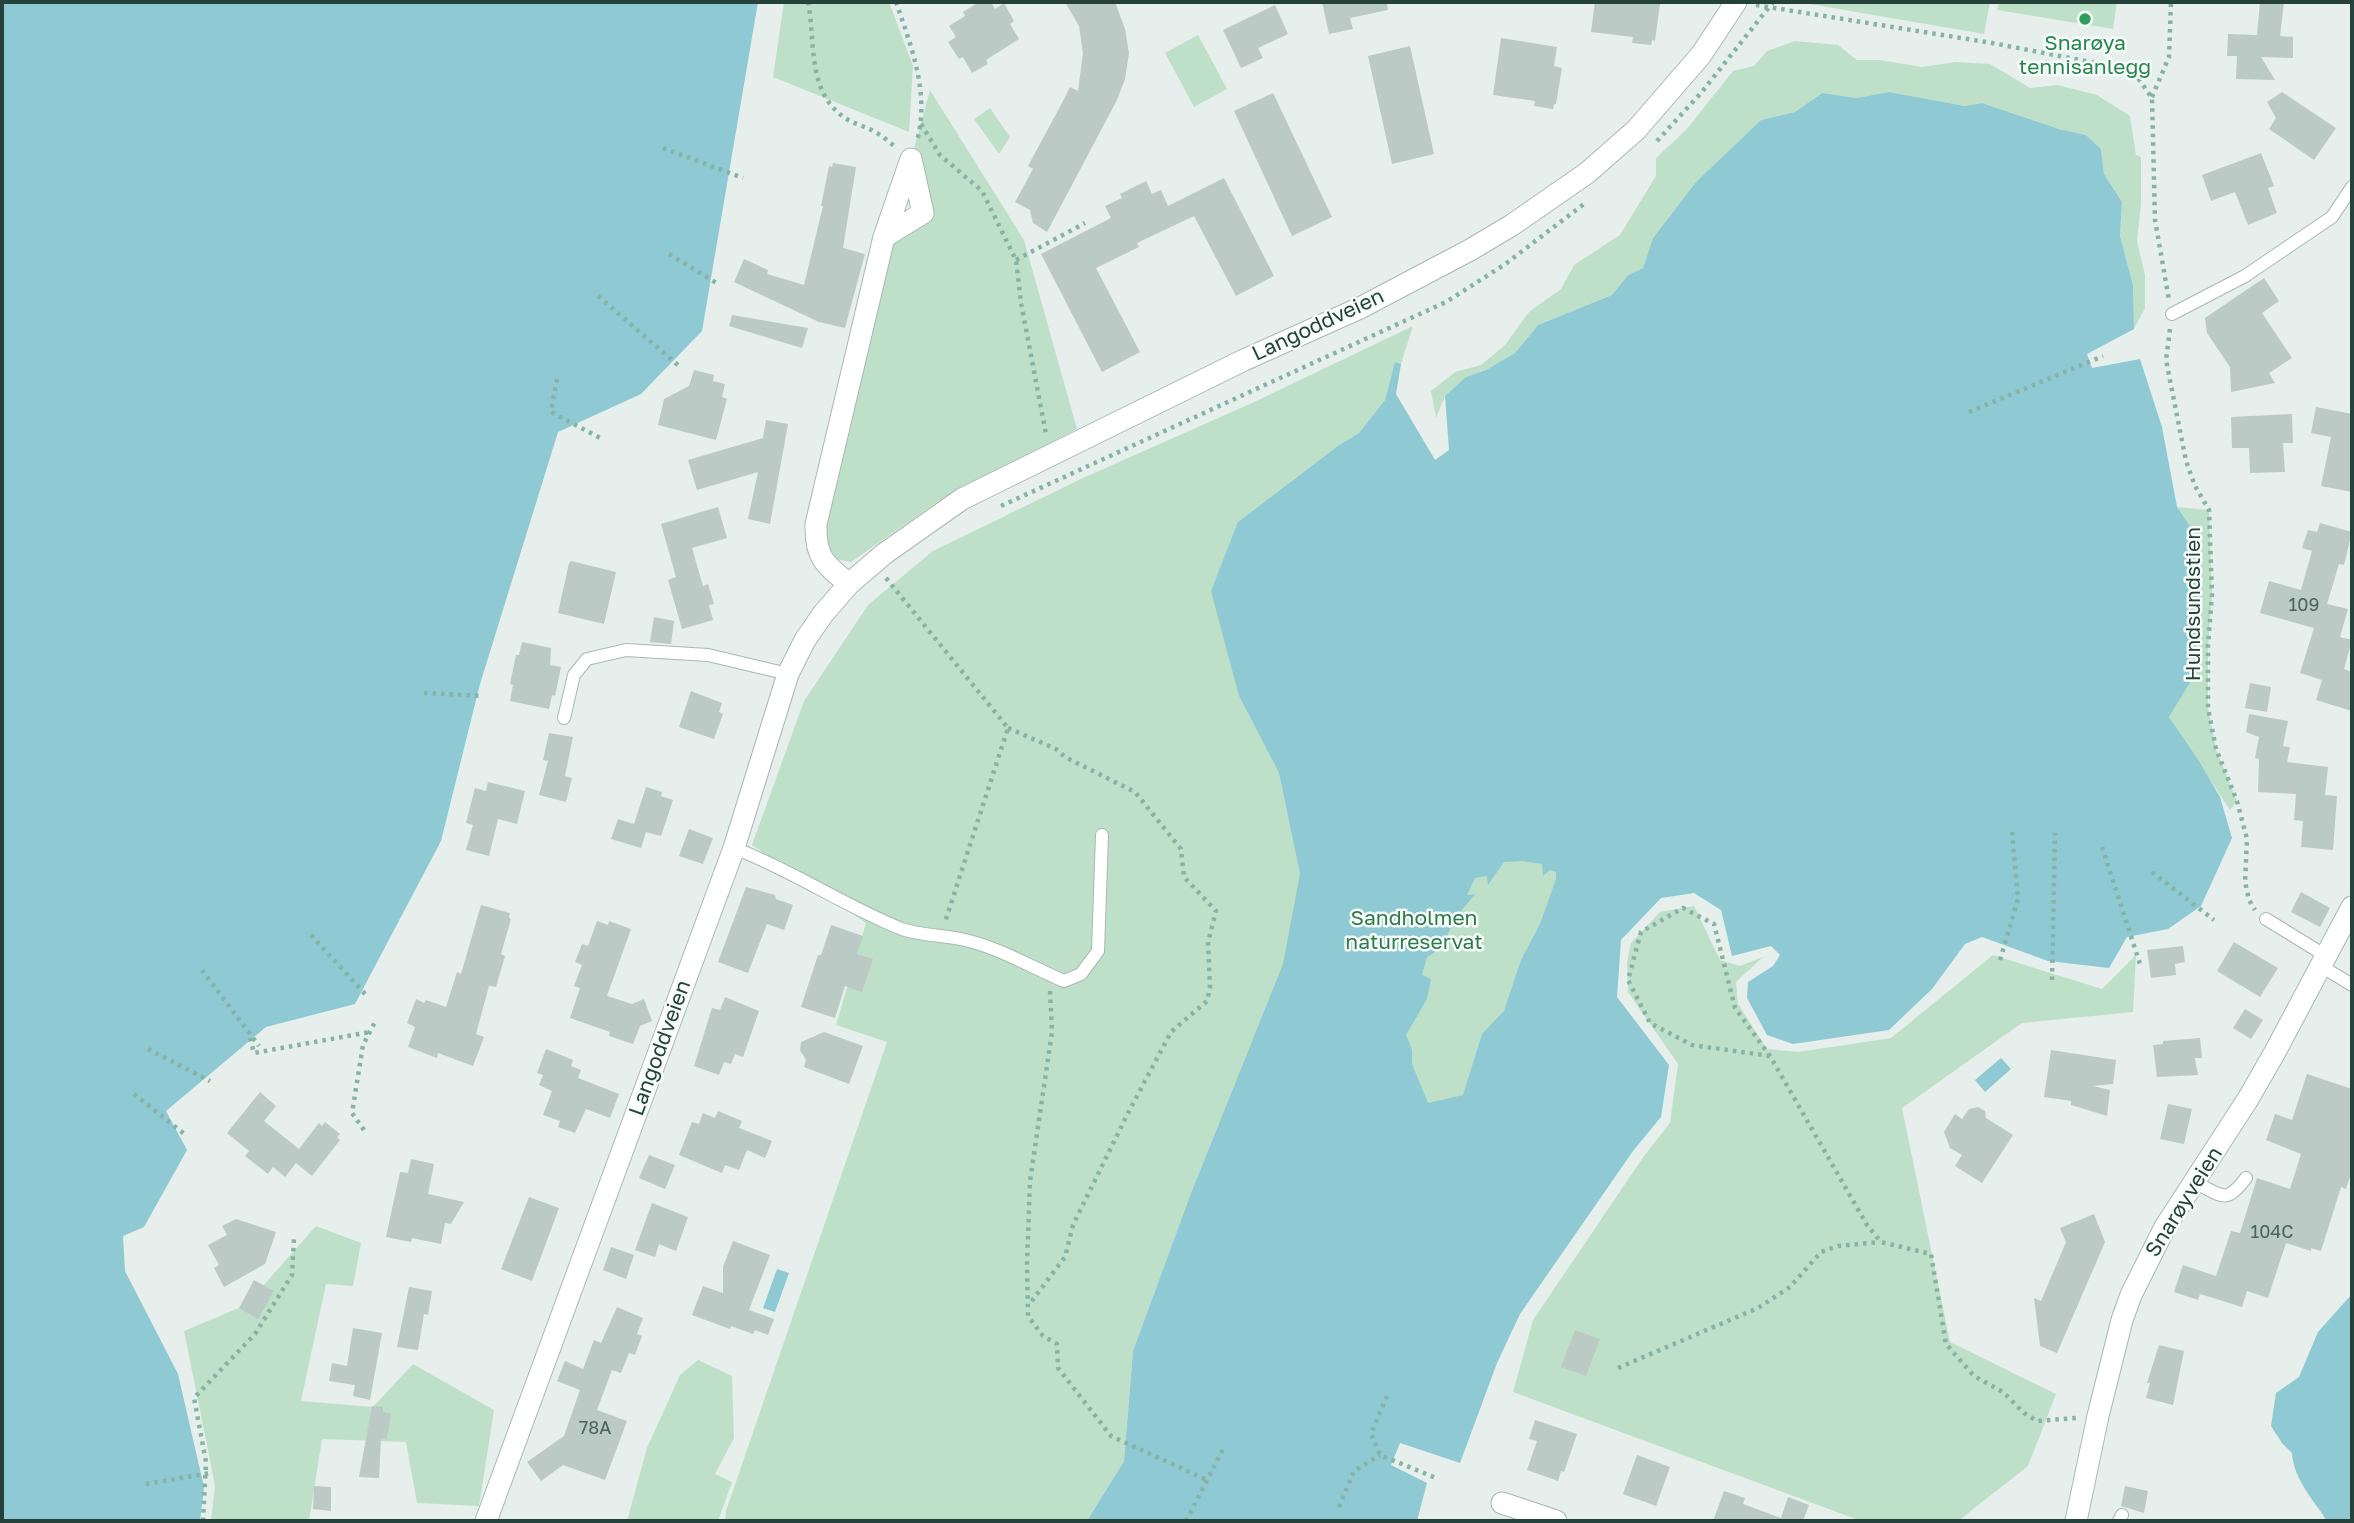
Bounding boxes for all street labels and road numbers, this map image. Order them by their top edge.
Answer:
street label: Langoddveien [1248,283,1388,367]
street label: Hundsundstien [2180,527,2206,681]
street label: Langoddveien [624,977,696,1119]
street label: Snarøyveien [2140,1142,2228,1262]

